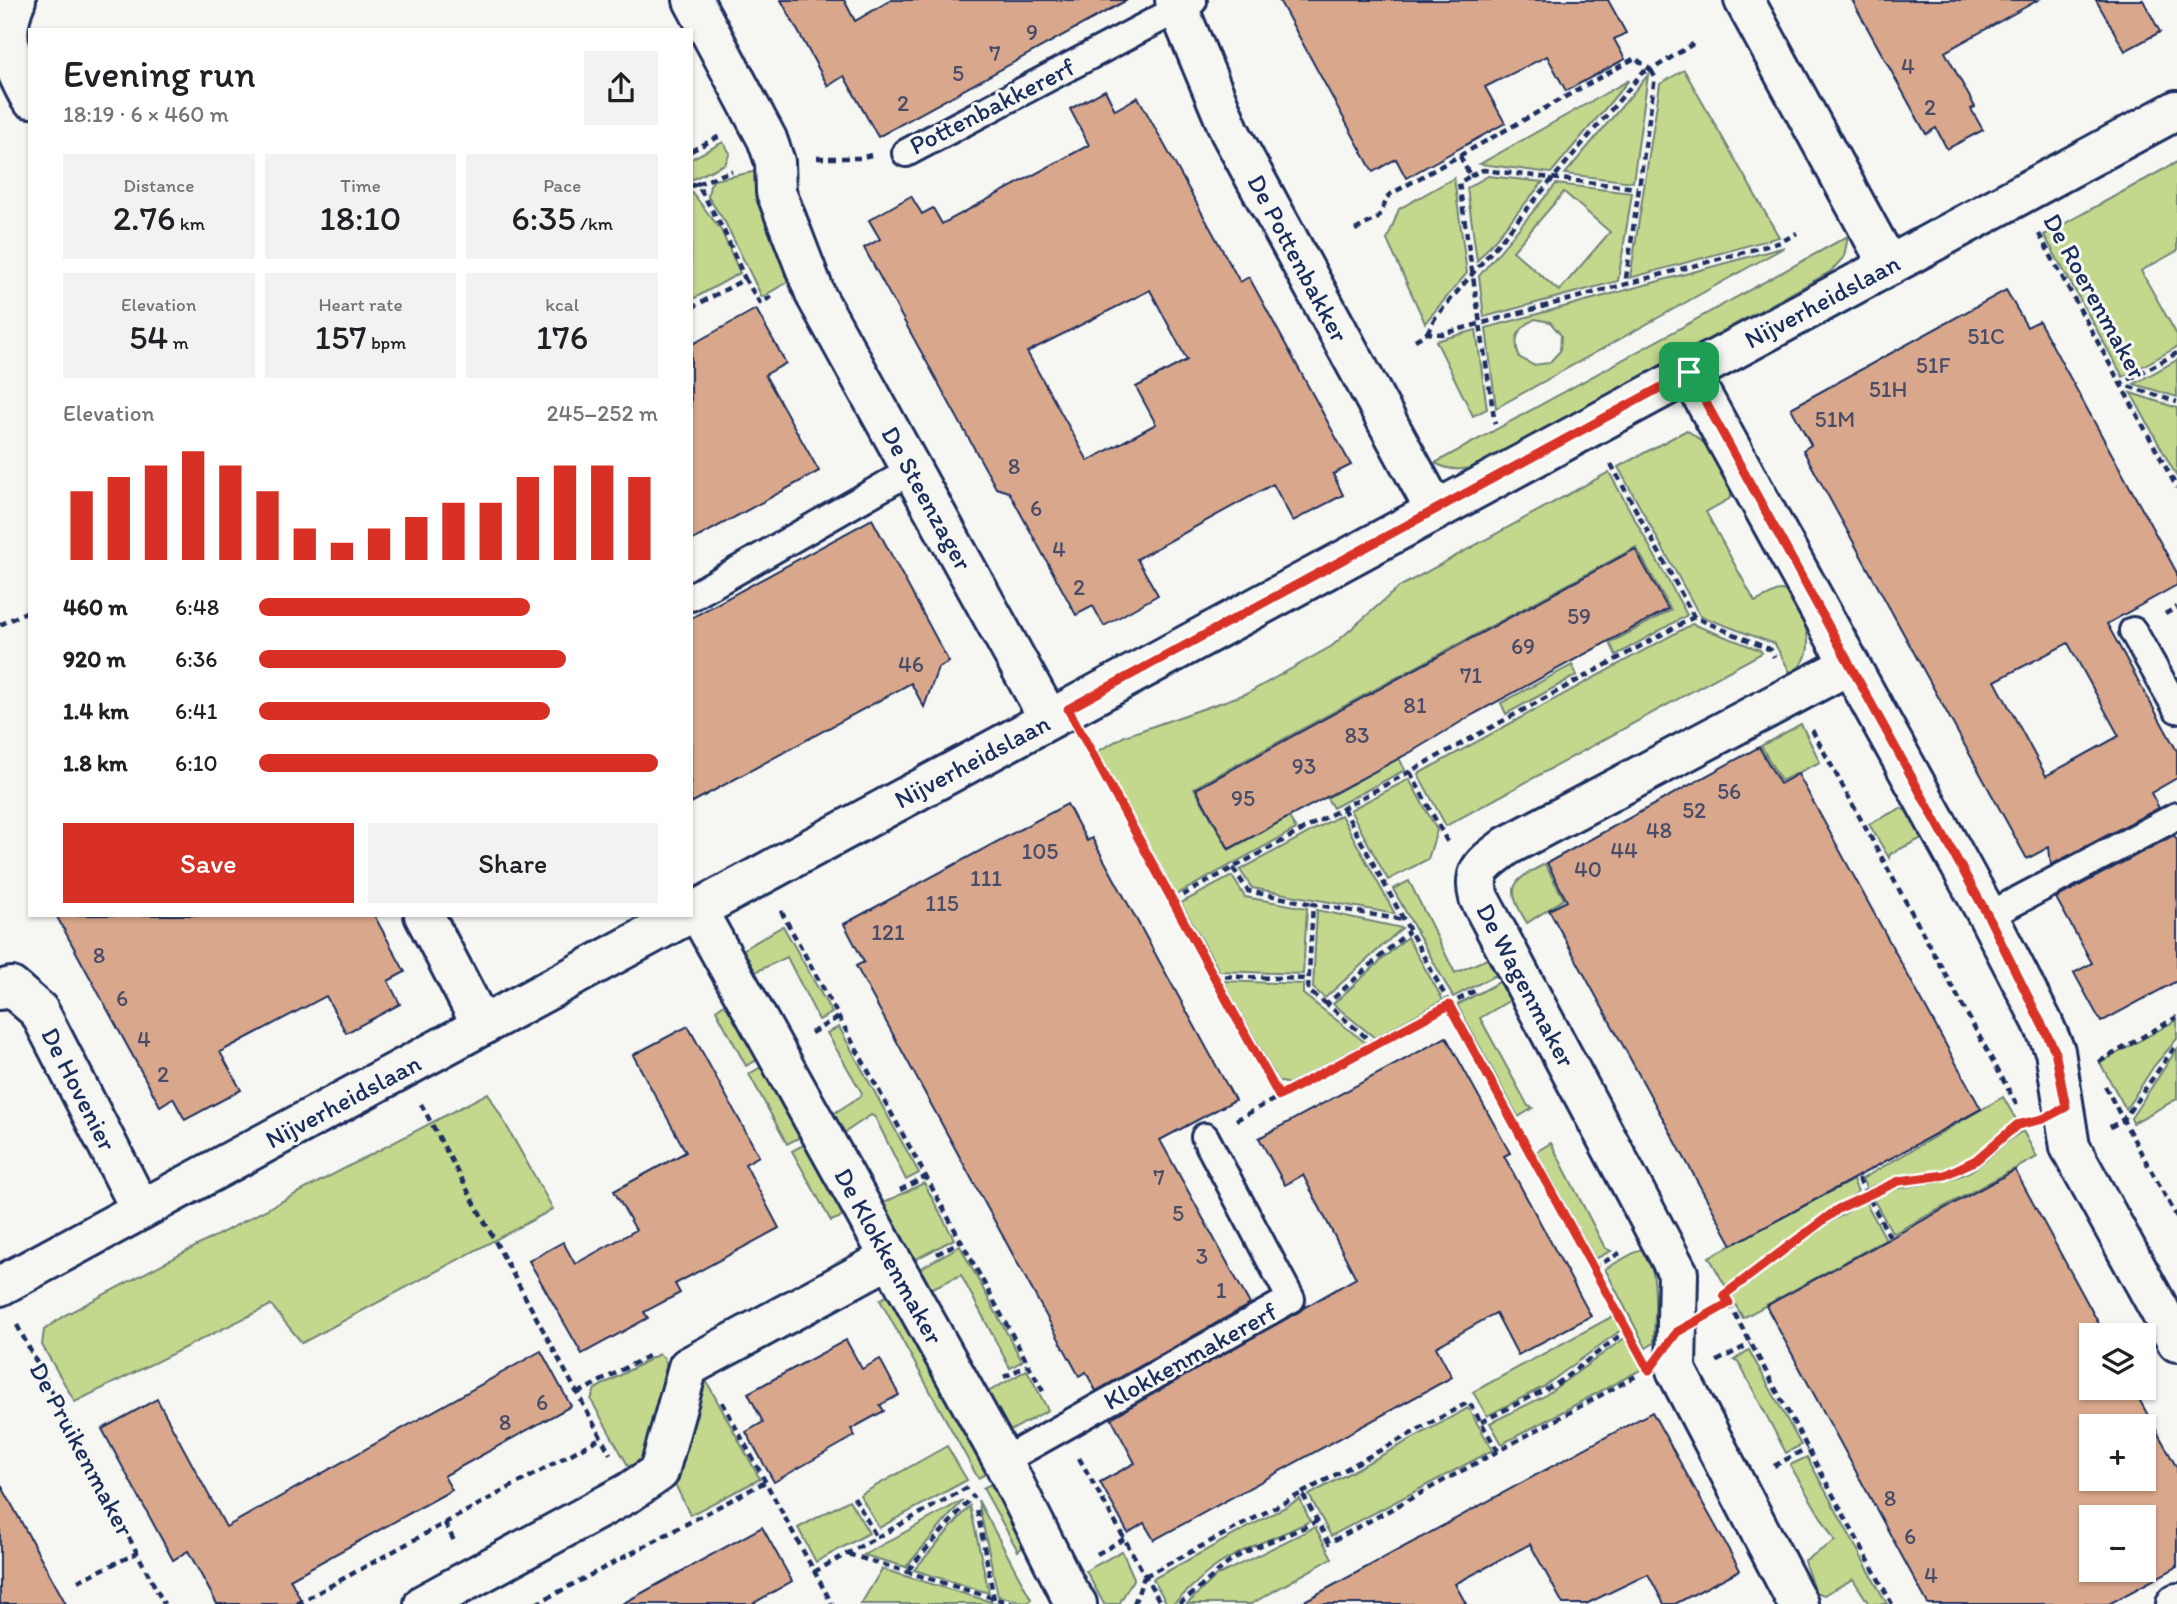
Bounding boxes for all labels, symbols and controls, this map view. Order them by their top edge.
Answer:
house number: 9 [1026,18,1038,46]
house number: 7 [989,39,1001,67]
text: Evening run [63,51,256,97]
button: share [584,51,658,125]
street label: Pottenbakkererf [904,51,1080,161]
house number: 4 [1901,52,1915,80]
house number: 5 [952,59,964,87]
house number: 2 [897,89,909,117]
house number: 2 [1924,93,1936,121]
text: 18:19 · 6 × 460 m [63,100,229,128]
street label: De Pottenbakker [1240,169,1356,348]
text: Distance [123,174,194,197]
text: Time [340,174,381,197]
text: Pace [543,174,581,197]
text: 2.76 [113,197,176,239]
text: 18:10 [320,197,401,239]
text: 6:35 [511,197,576,239]
street label: De Roerenmaker [2036,208,2154,385]
text: km [176,212,205,235]
text: /km [576,212,613,235]
street label: Nijverheidslaan [1739,247,1905,355]
text: Elevation [121,293,197,316]
text: Heart rate [318,293,403,316]
text: kcal [545,293,579,316]
text: 54 [129,316,168,358]
text: 157 [315,316,367,358]
text: 176 [536,316,588,358]
house number: 51C [1967,322,2005,350]
text: m [168,331,189,354]
text: bpm [367,331,406,354]
pin [1659,342,1719,402]
house number: 51F [1916,351,1950,379]
icon: arrive [1670,353,1708,391]
house number: 51H [1869,375,1907,403]
text: Elevation [63,399,154,427]
text: 245–252 m [546,399,658,427]
house number: 51M [1815,405,1855,433]
street label: De Steenzager [874,420,980,576]
house number: 8 [1008,452,1020,480]
house number: 6 [1030,494,1042,522]
house number: 4 [1052,535,1066,563]
house number: 2 [1073,573,1085,601]
text: 460 m [63,593,128,621]
text: 6:48 [175,593,219,621]
house number: 59 [1567,602,1591,630]
house number: 69 [1511,632,1535,660]
text: 920 m [63,645,126,673]
text: 6:36 [175,645,218,673]
house number: 46 [898,650,924,678]
house number: 71 [1460,661,1482,689]
house number: 81 [1403,691,1427,719]
text: 1.4 km [63,697,129,725]
text: 6:41 [175,697,217,725]
street label: Nijverheidslaan [889,707,1055,815]
house number: 83 [1344,721,1370,749]
text: 1.8 km [63,749,128,777]
text: 6:10 [175,749,218,777]
house number: 93 [1292,752,1316,780]
house number: 56 [1717,777,1741,805]
house number: 95 [1231,784,1255,812]
house number: 52 [1682,796,1706,824]
house number: 48 [1646,816,1672,844]
button: Save [63,823,354,903]
button: Share [368,823,658,903]
house number: 44 [1610,836,1638,864]
house number: 105 [1022,837,1058,865]
house number: 40 [1574,855,1602,883]
house number: 111 [970,864,1002,892]
house number: 115 [925,889,959,917]
street label: De Wagenmaker [1469,897,1583,1073]
house number: 121 [871,918,905,946]
house number: 8 [93,941,105,969]
house number: 6 [116,984,128,1012]
street label: De Hovenier [34,1022,124,1157]
house number: 4 [137,1025,151,1053]
street label: Nijverheidslaan [260,1047,426,1155]
house number: 2 [157,1060,169,1088]
street label: De Klokkenmaker [827,1162,951,1350]
house number: 7 [1153,1163,1165,1191]
house number: 5 [1172,1199,1184,1227]
house number: 3 [1196,1242,1208,1270]
house number: 1 [1216,1276,1227,1304]
street label: Klokkenmakererf [1098,1295,1283,1417]
map controls [2079,1323,2156,1582]
button: layers [2079,1323,2156,1400]
street label: De Pruikenmaker [23,1356,142,1542]
house number: 6 [536,1388,548,1416]
house number: 8 [499,1408,511,1436]
button: + [2079,1414,2156,1491]
house number: 8 [1884,1484,1896,1512]
button: − [2079,1505,2156,1582]
house number: 6 [1904,1522,1916,1550]
house number: 4 [1924,1561,1938,1589]

